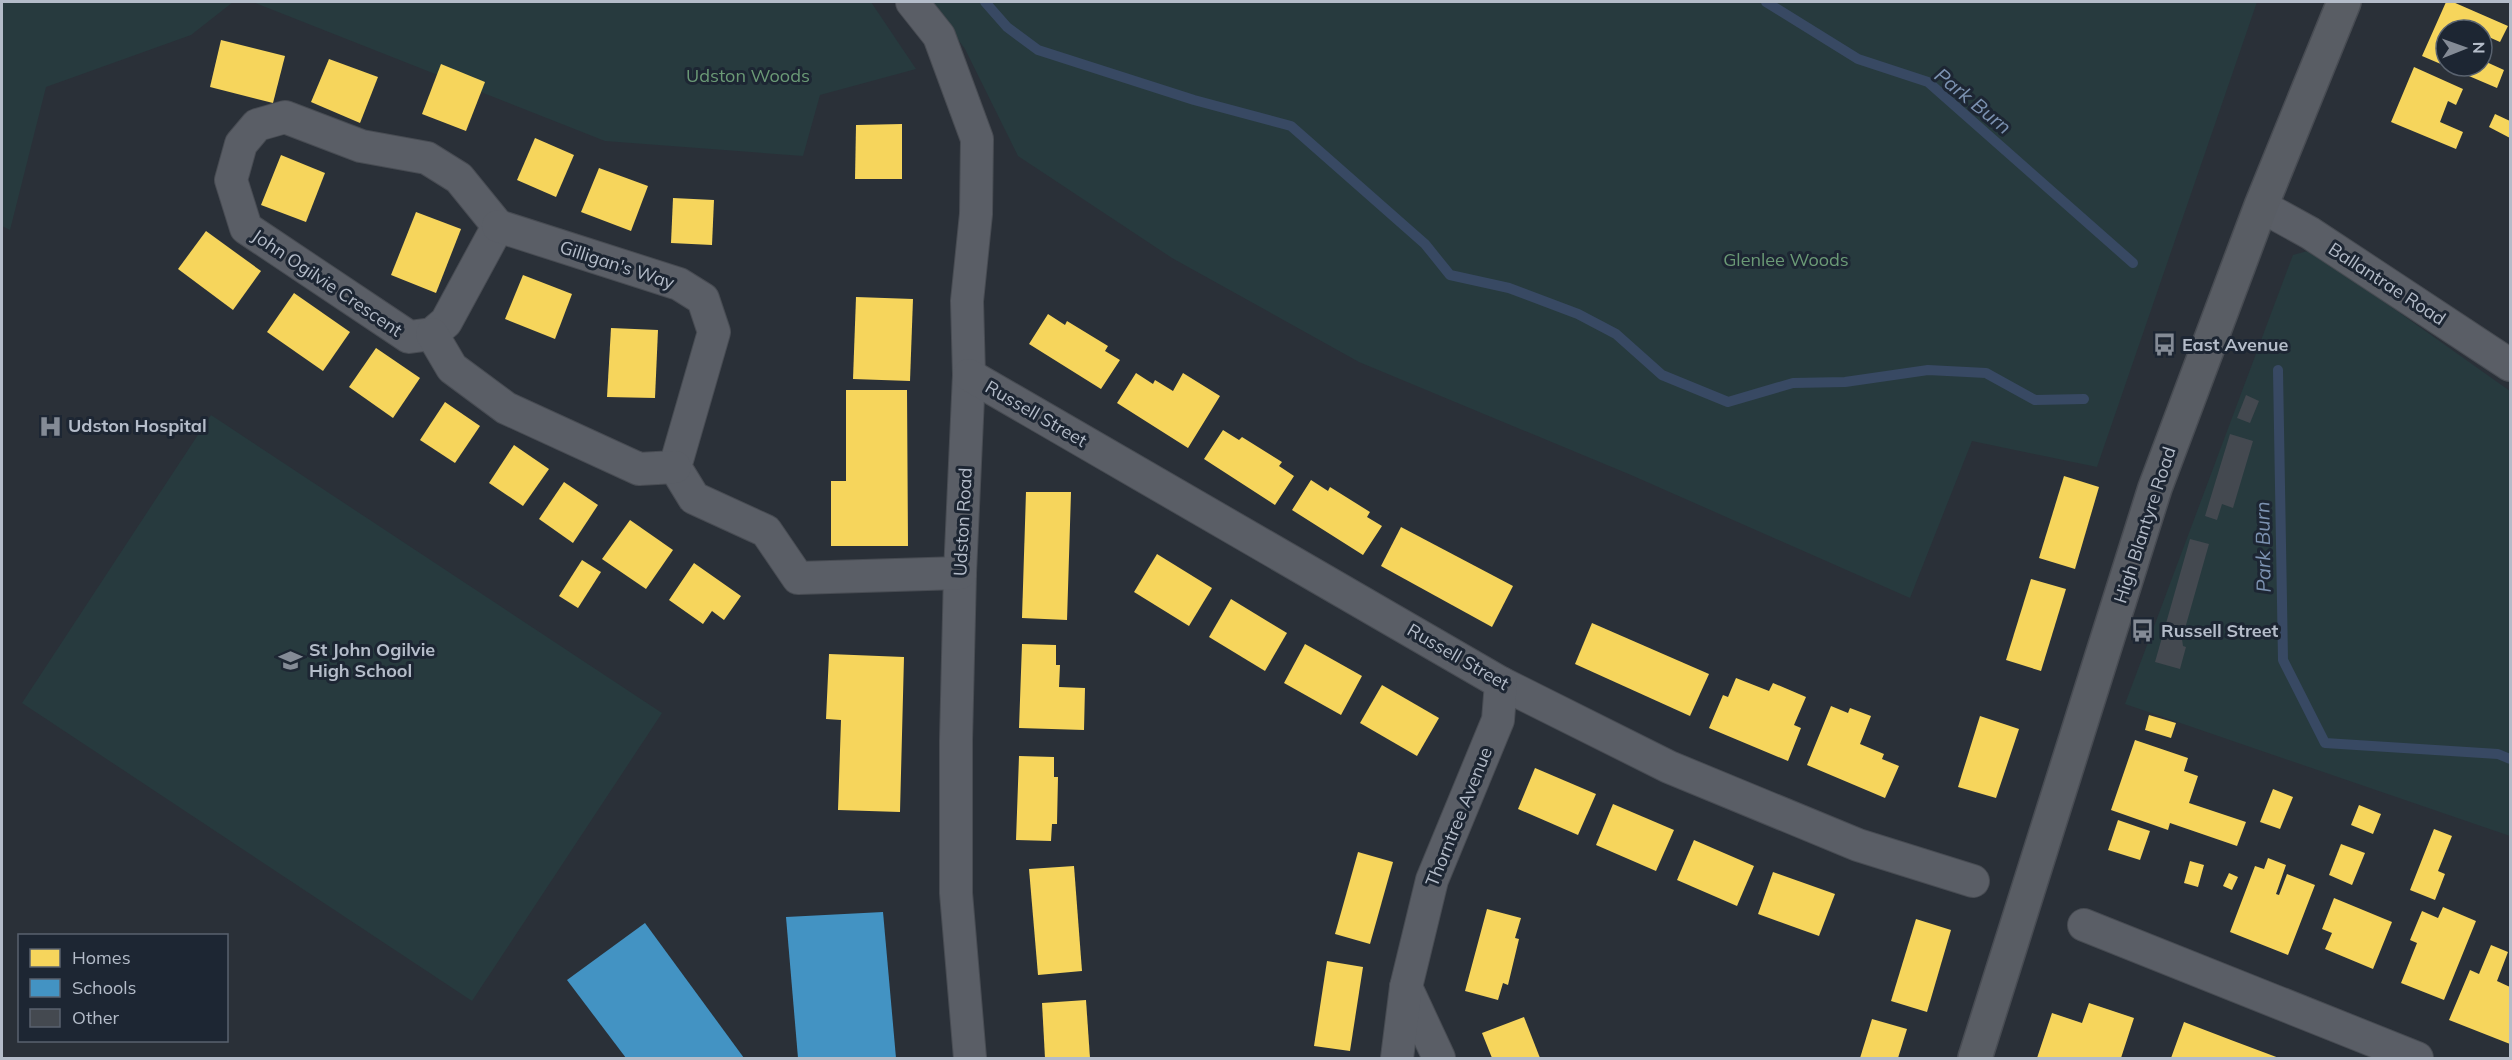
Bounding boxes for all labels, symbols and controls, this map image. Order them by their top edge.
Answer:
north arrow [2434,18,2494,78]
text: N [2469,42,2489,54]
water label: Park Burn [1930,62,2017,139]
park label: Udston Woods [686,64,810,87]
street label: John Ogilvie Crescent [248,224,407,341]
street label: Gilligan's Way [557,235,678,294]
street label: Ballantrae Road [2324,237,2450,330]
park label: Glenlee Woods [1723,248,1849,271]
bus stop icon: East Avenue [2151,332,2177,358]
place label: East Avenue [2182,333,2289,356]
street label: Russell Street [981,375,1091,452]
hospital icon: Udston Hospital [37,413,63,439]
place label: Udston Hospital [68,414,207,437]
street label: High Blantyre Road [2108,444,2181,606]
street label: Udston Road [948,467,977,577]
water label: Park Burn [2249,501,2276,593]
street label: Russell Street [1403,618,1513,695]
bus stop icon: Russell Street [2130,618,2156,644]
place label: Russell Street [2161,619,2279,642]
place label: St John Ogilvie High School [309,638,435,682]
school or university icon: St John Ogilvie High School [278,647,304,673]
street label: Thorntree Avenue [1420,744,1497,890]
legend [18,934,228,1042]
text: Homes [72,946,131,969]
text: Schools [72,976,137,999]
text: Other [72,1006,120,1029]

